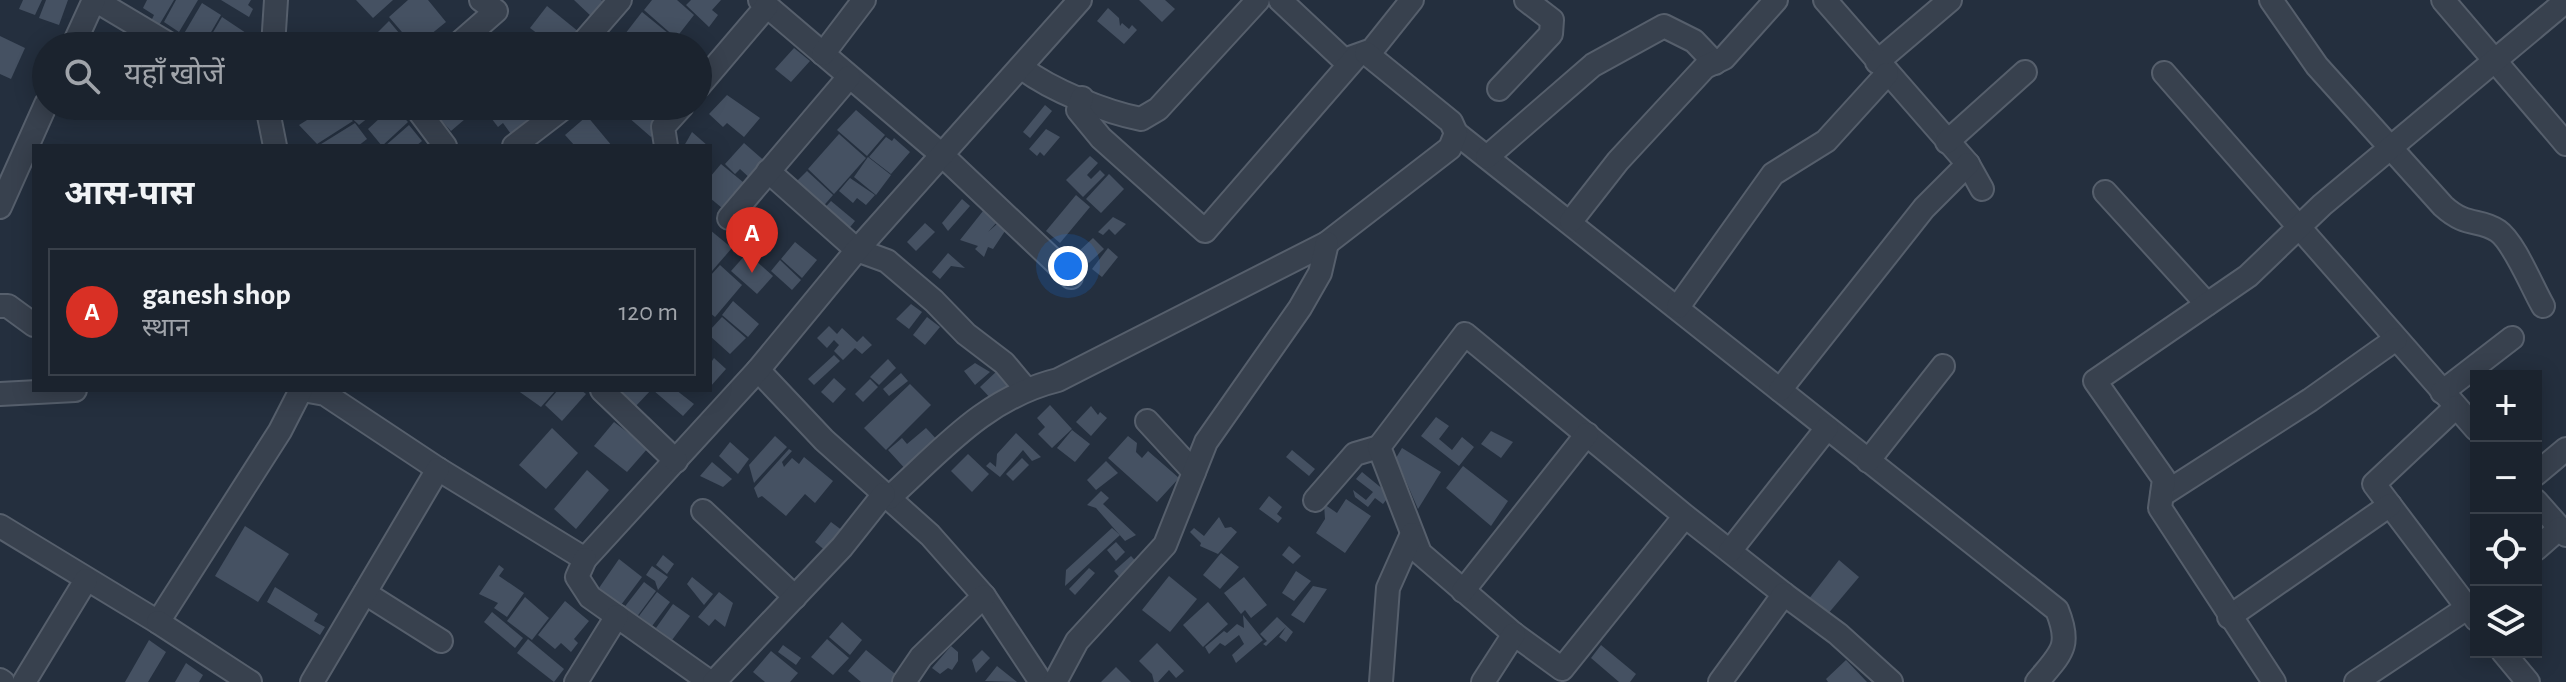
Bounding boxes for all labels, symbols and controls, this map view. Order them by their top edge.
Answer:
search box [32,32,712,120]
icon: search [60,54,104,98]
text: यहाँ खोजें [124,60,225,90]
text: आस-पास [64,177,194,211]
pin: A [726,207,778,273]
your location [1048,246,1088,286]
text: ganesh shop [142,280,291,310]
text: A [84,299,100,325]
text: 120 m [618,299,678,325]
text: स्थान [142,315,189,341]
map controls [2470,370,2542,658]
button: + [2470,370,2542,442]
button: − [2470,442,2542,514]
button: locate [2470,514,2542,586]
button: layers [2470,586,2542,658]

